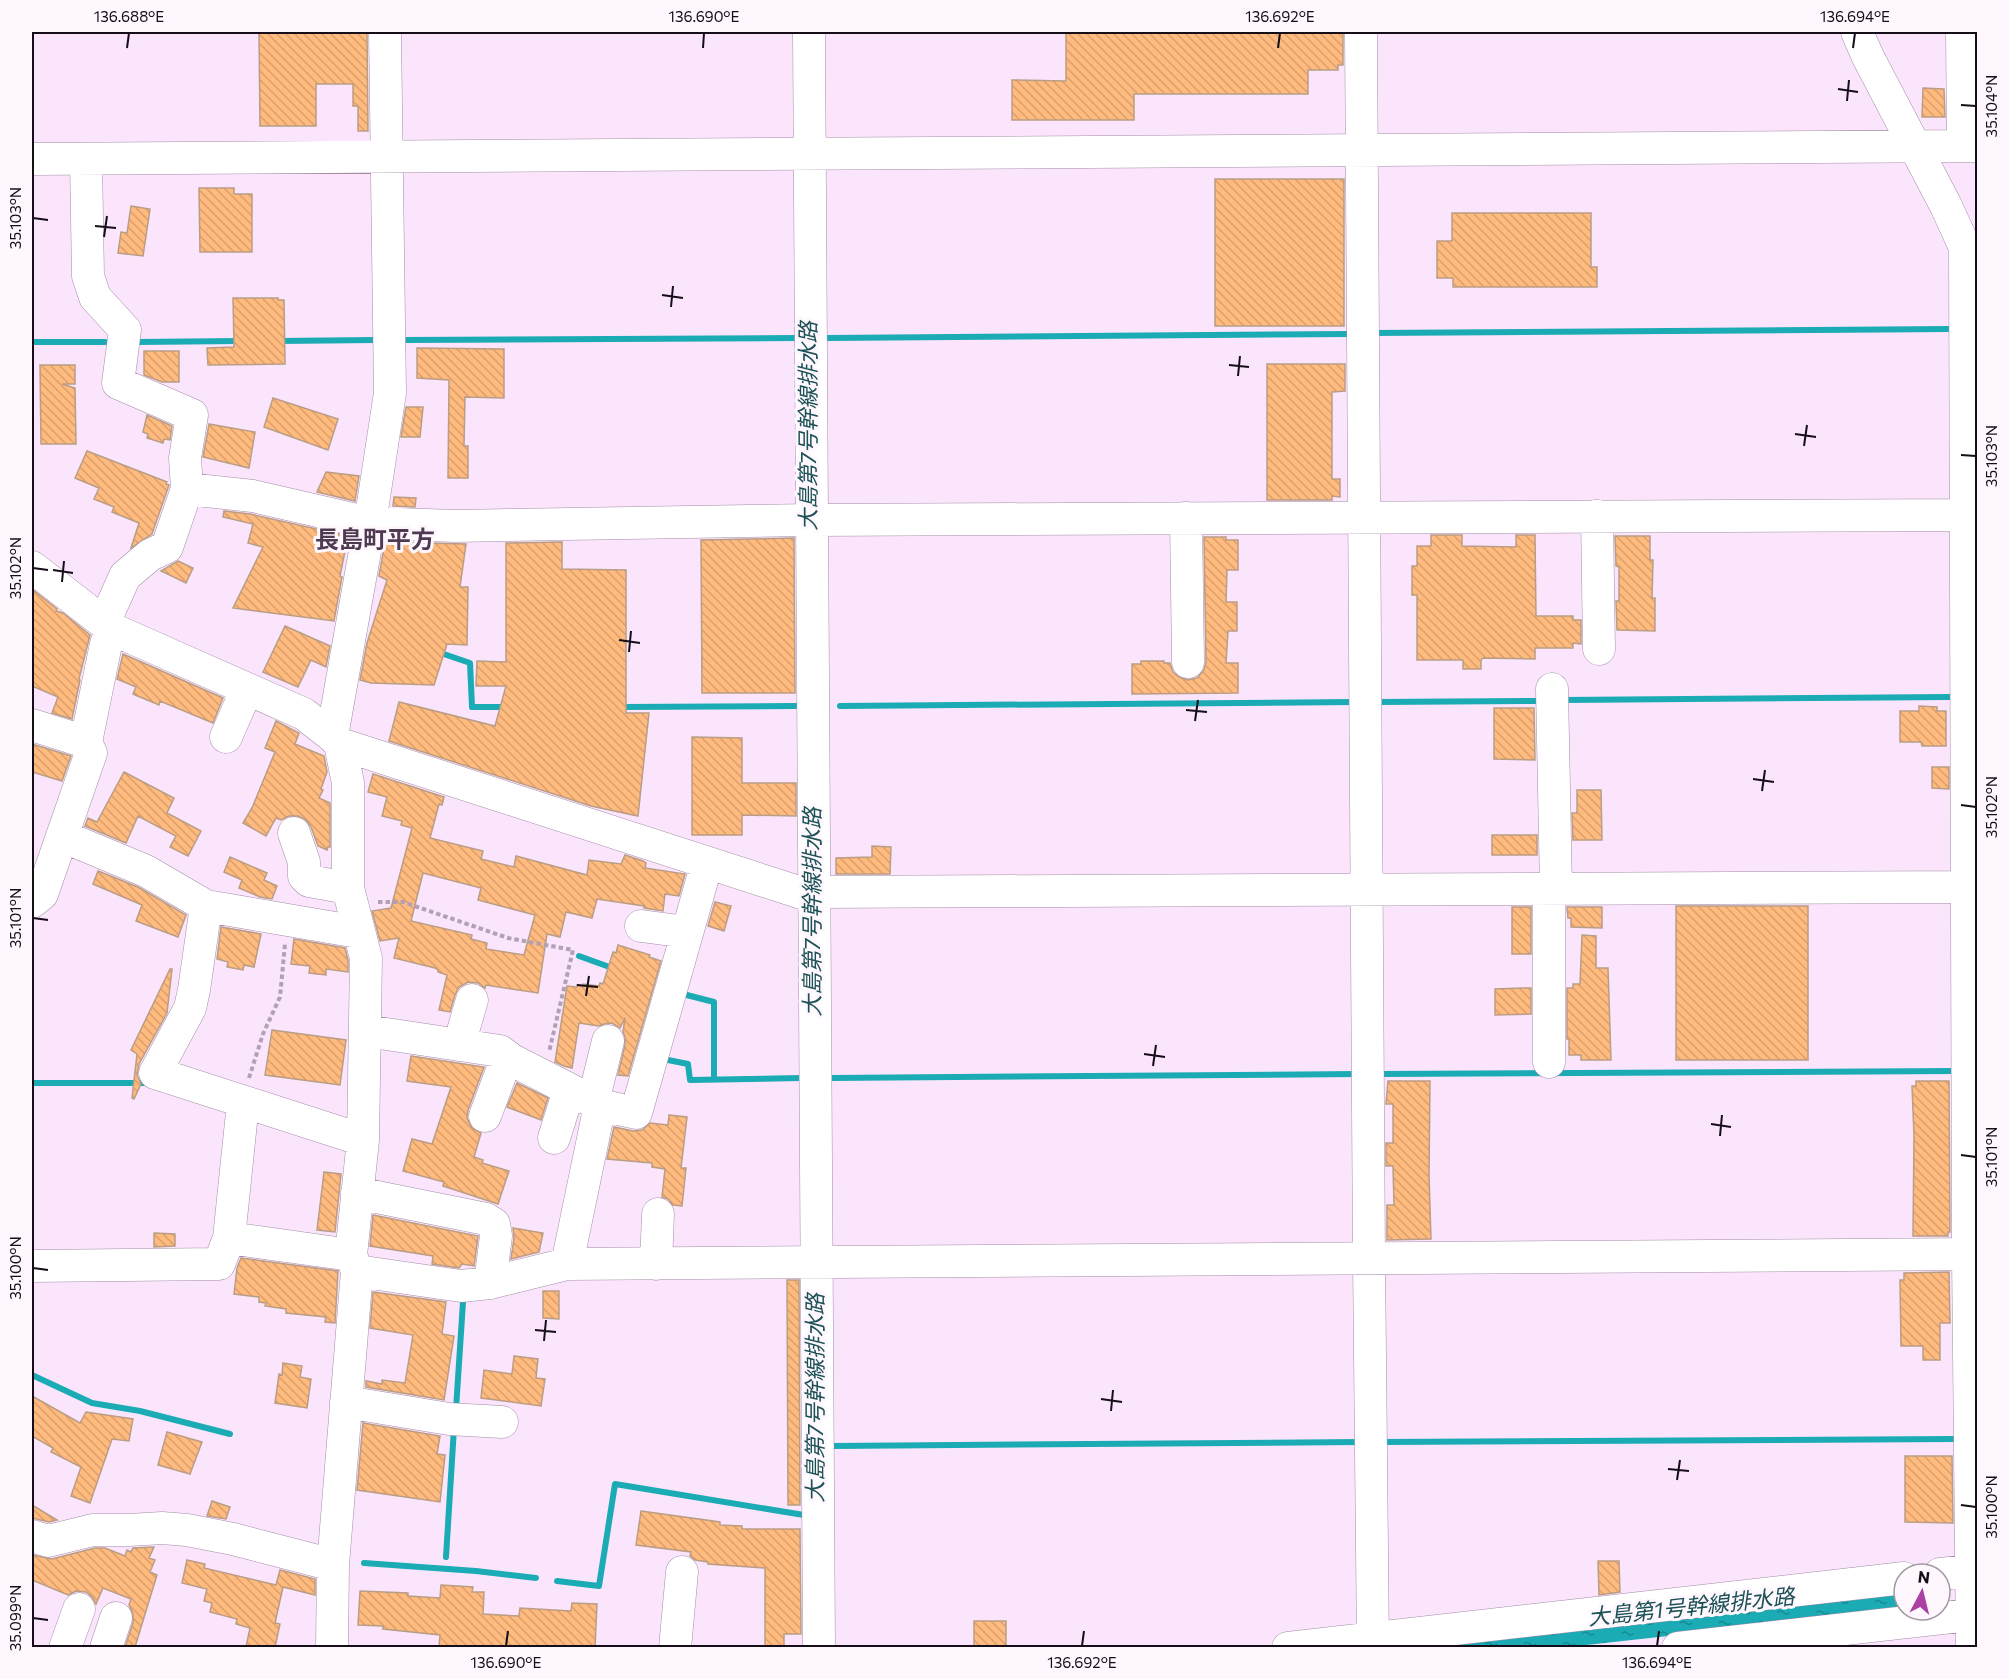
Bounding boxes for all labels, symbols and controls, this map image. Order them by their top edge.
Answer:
text: 136.688°E [94,7,164,25]
text: 136.690°E [669,7,740,25]
text: 136.692°E [1245,7,1315,25]
text: 136.694°E [1820,7,1890,25]
text: 35.104°N [1982,75,2000,137]
text: 35.103°N [6,187,24,249]
water label: 大島第7号幹線排水路 [794,319,821,531]
text: 35.103°N [1982,425,2000,487]
district label: 長島町平方 [315,524,435,553]
text: 35.102°N [6,537,24,599]
text: 35.102°N [1982,776,2000,838]
water label: 大島第7号幹線排水路 [798,805,825,1017]
text: 35.101°N [6,888,24,948]
text: 35.101°N [1982,1127,2000,1187]
text: 35.100°N [6,1236,24,1300]
water label: 大島第7号幹線排水路 [801,1291,828,1503]
text: 35.100°N [1982,1475,2000,1539]
north arrow [1892,1562,1952,1622]
text: N [1917,1566,1931,1587]
water label: 大島第1号幹線排水路 [1586,1582,1798,1630]
text: 35.099°N [6,1585,24,1651]
text: 136.690°E [471,1653,542,1671]
text: 136.692°E [1047,1653,1117,1671]
text: 136.694°E [1622,1653,1692,1671]

